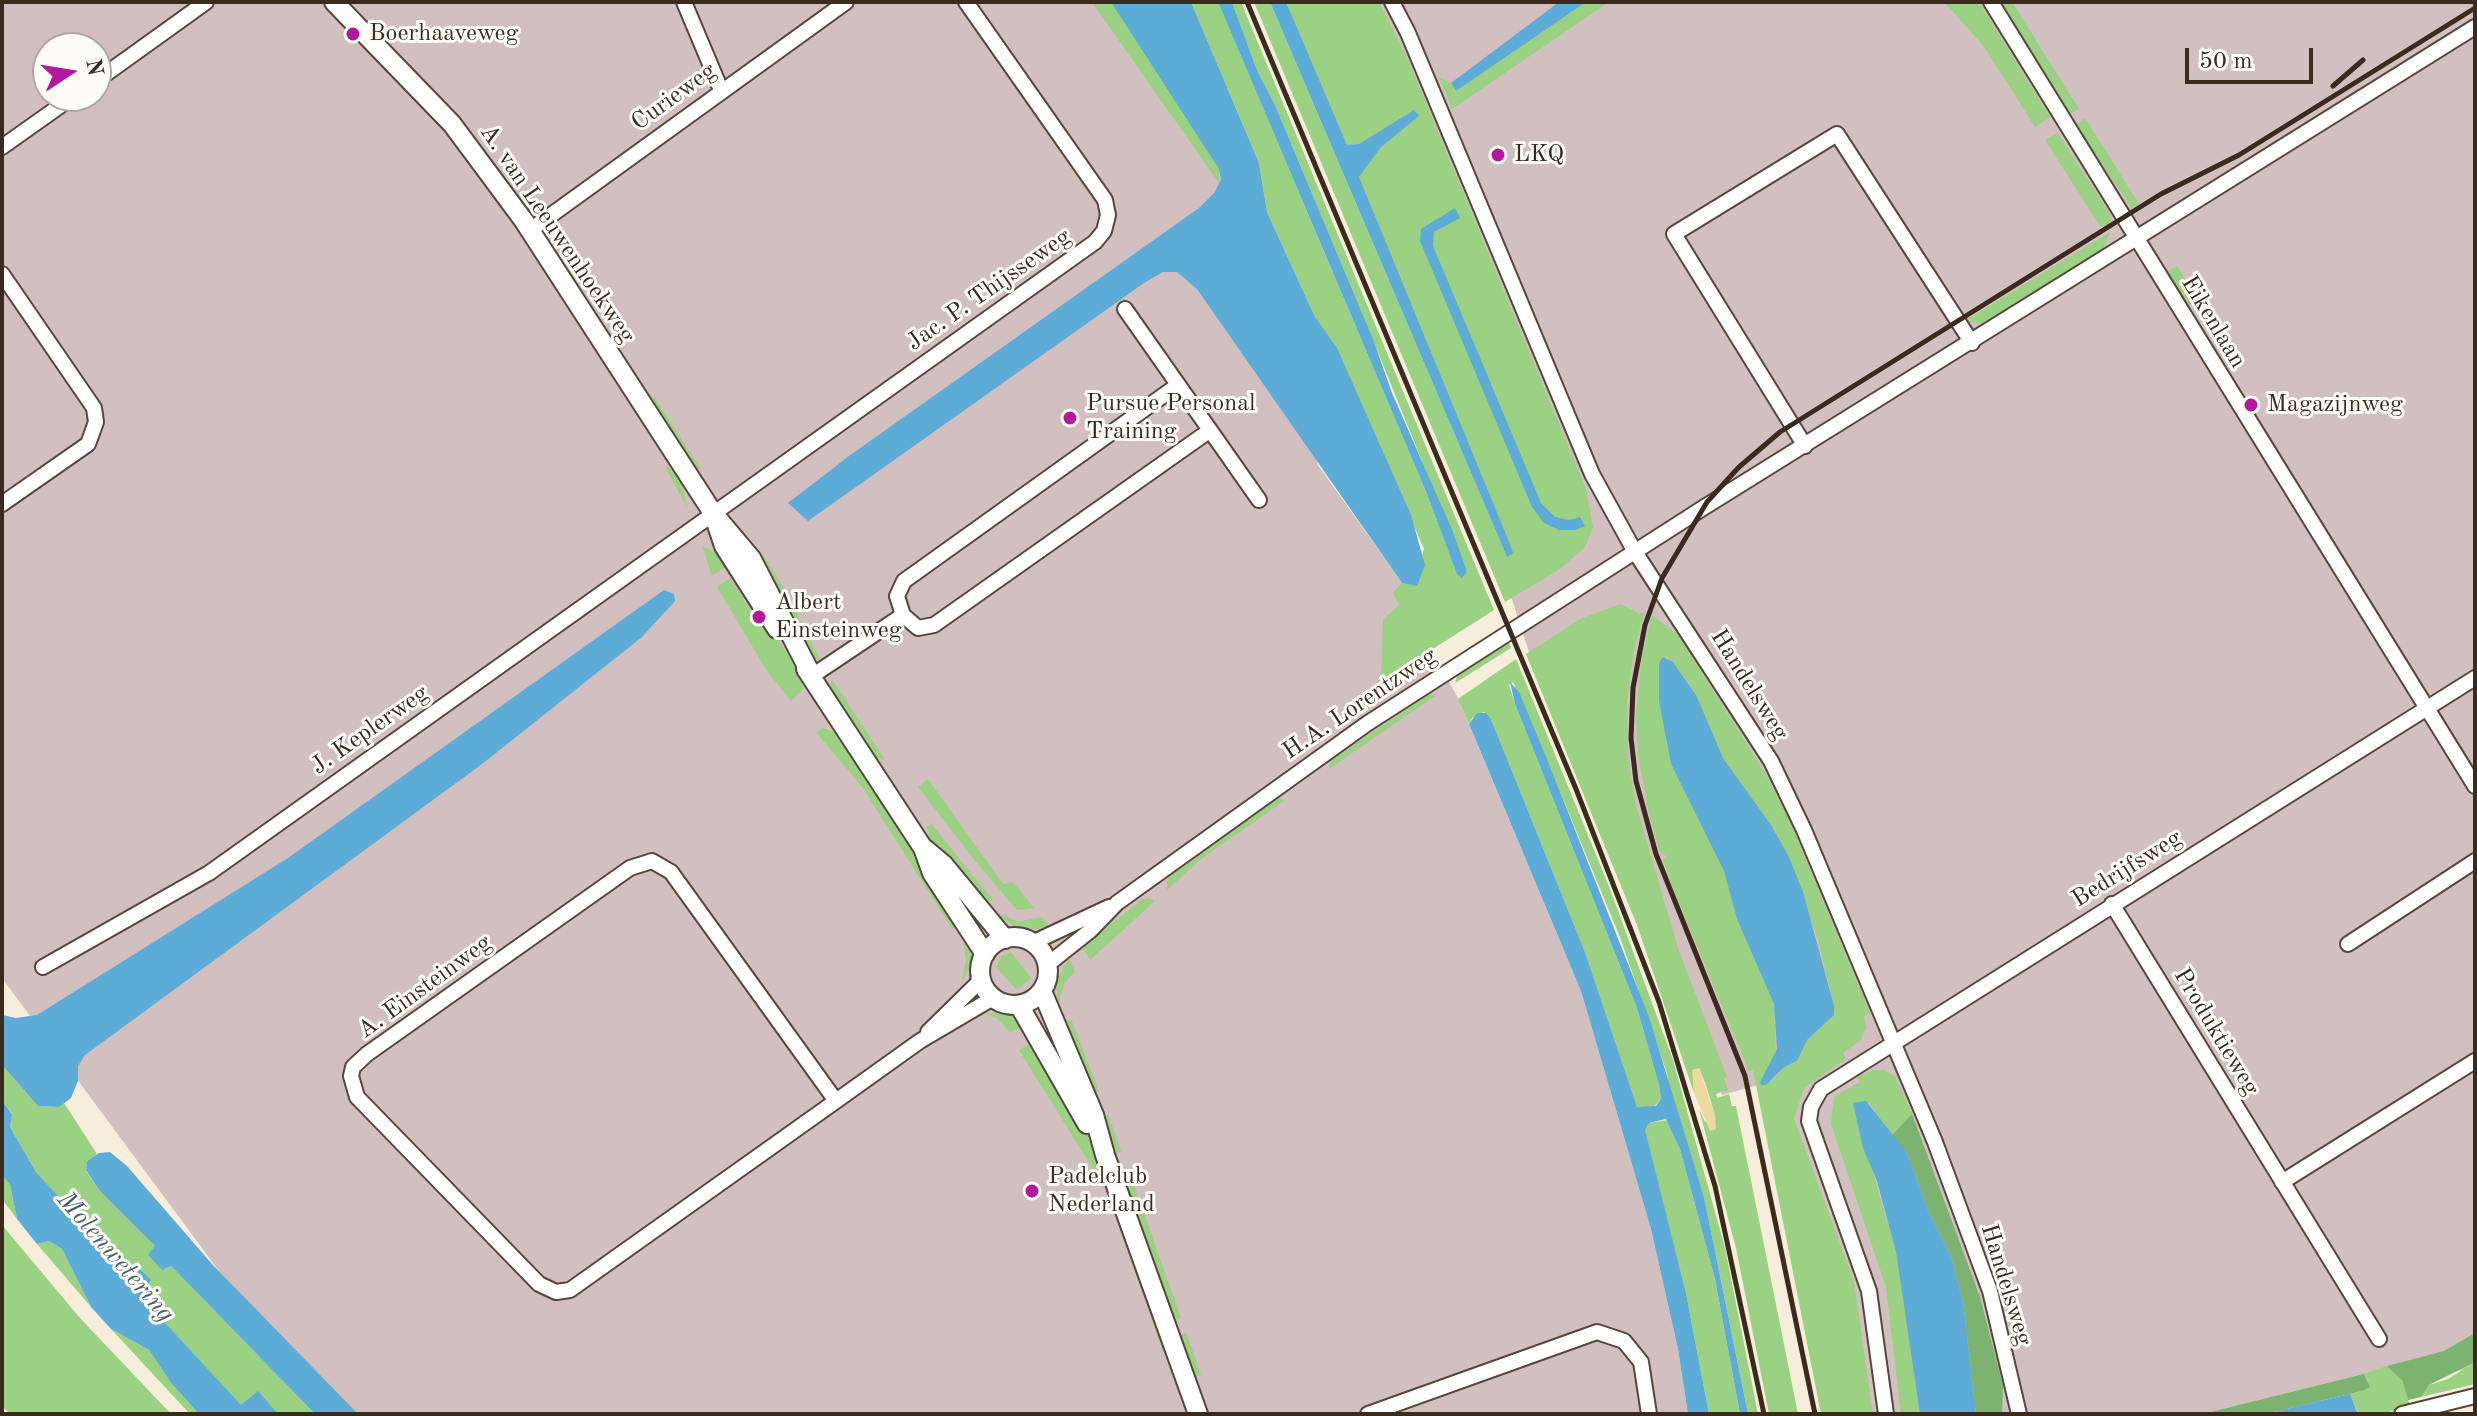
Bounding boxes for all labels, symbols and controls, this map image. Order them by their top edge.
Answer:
place label: Boerhaaveweg [369,20,518,48]
marker: Boerhaaveweg [344,25,362,43]
north arrow [32,32,112,112]
scale bar [2189,32,2317,82]
text: 50 m [2199,50,2253,74]
text: N [81,57,106,78]
street label: Curieweg [626,57,722,137]
street label: A. van Leeuwenhoekweg [473,119,641,349]
place label: LKQ [1514,141,1564,169]
marker: LKQ [1489,146,1507,164]
street label: Jac. P. Thijsseweg [901,223,1077,357]
street label: Eikenlaan [2174,271,2252,373]
place label: Pursue Personal Training [1086,390,1256,446]
place label: Magazijnweg [2267,391,2403,419]
marker: Magazijnweg [2242,396,2260,414]
marker: Pursue Personal Training [1061,409,1079,427]
place label: Albert Einsteinweg [775,589,902,645]
marker: Albert Einsteinweg [750,608,768,626]
street label: Handelsweg [1703,624,1795,746]
street label: H.A. Lorentzweg [1277,642,1443,766]
street label: J. Keplerweg [306,679,434,781]
street label: Bedrijfsweg [2067,824,2187,914]
street label: A. Einsteinweg [352,929,498,1045]
street label: Produktieweg [2167,963,2265,1101]
place label: Padelclub Nederland [1048,1163,1155,1219]
marker: Padelclub Nederland [1023,1182,1041,1200]
water label: Molenwetering [49,1185,181,1329]
street label: Handelsweg [1974,1221,2038,1349]

